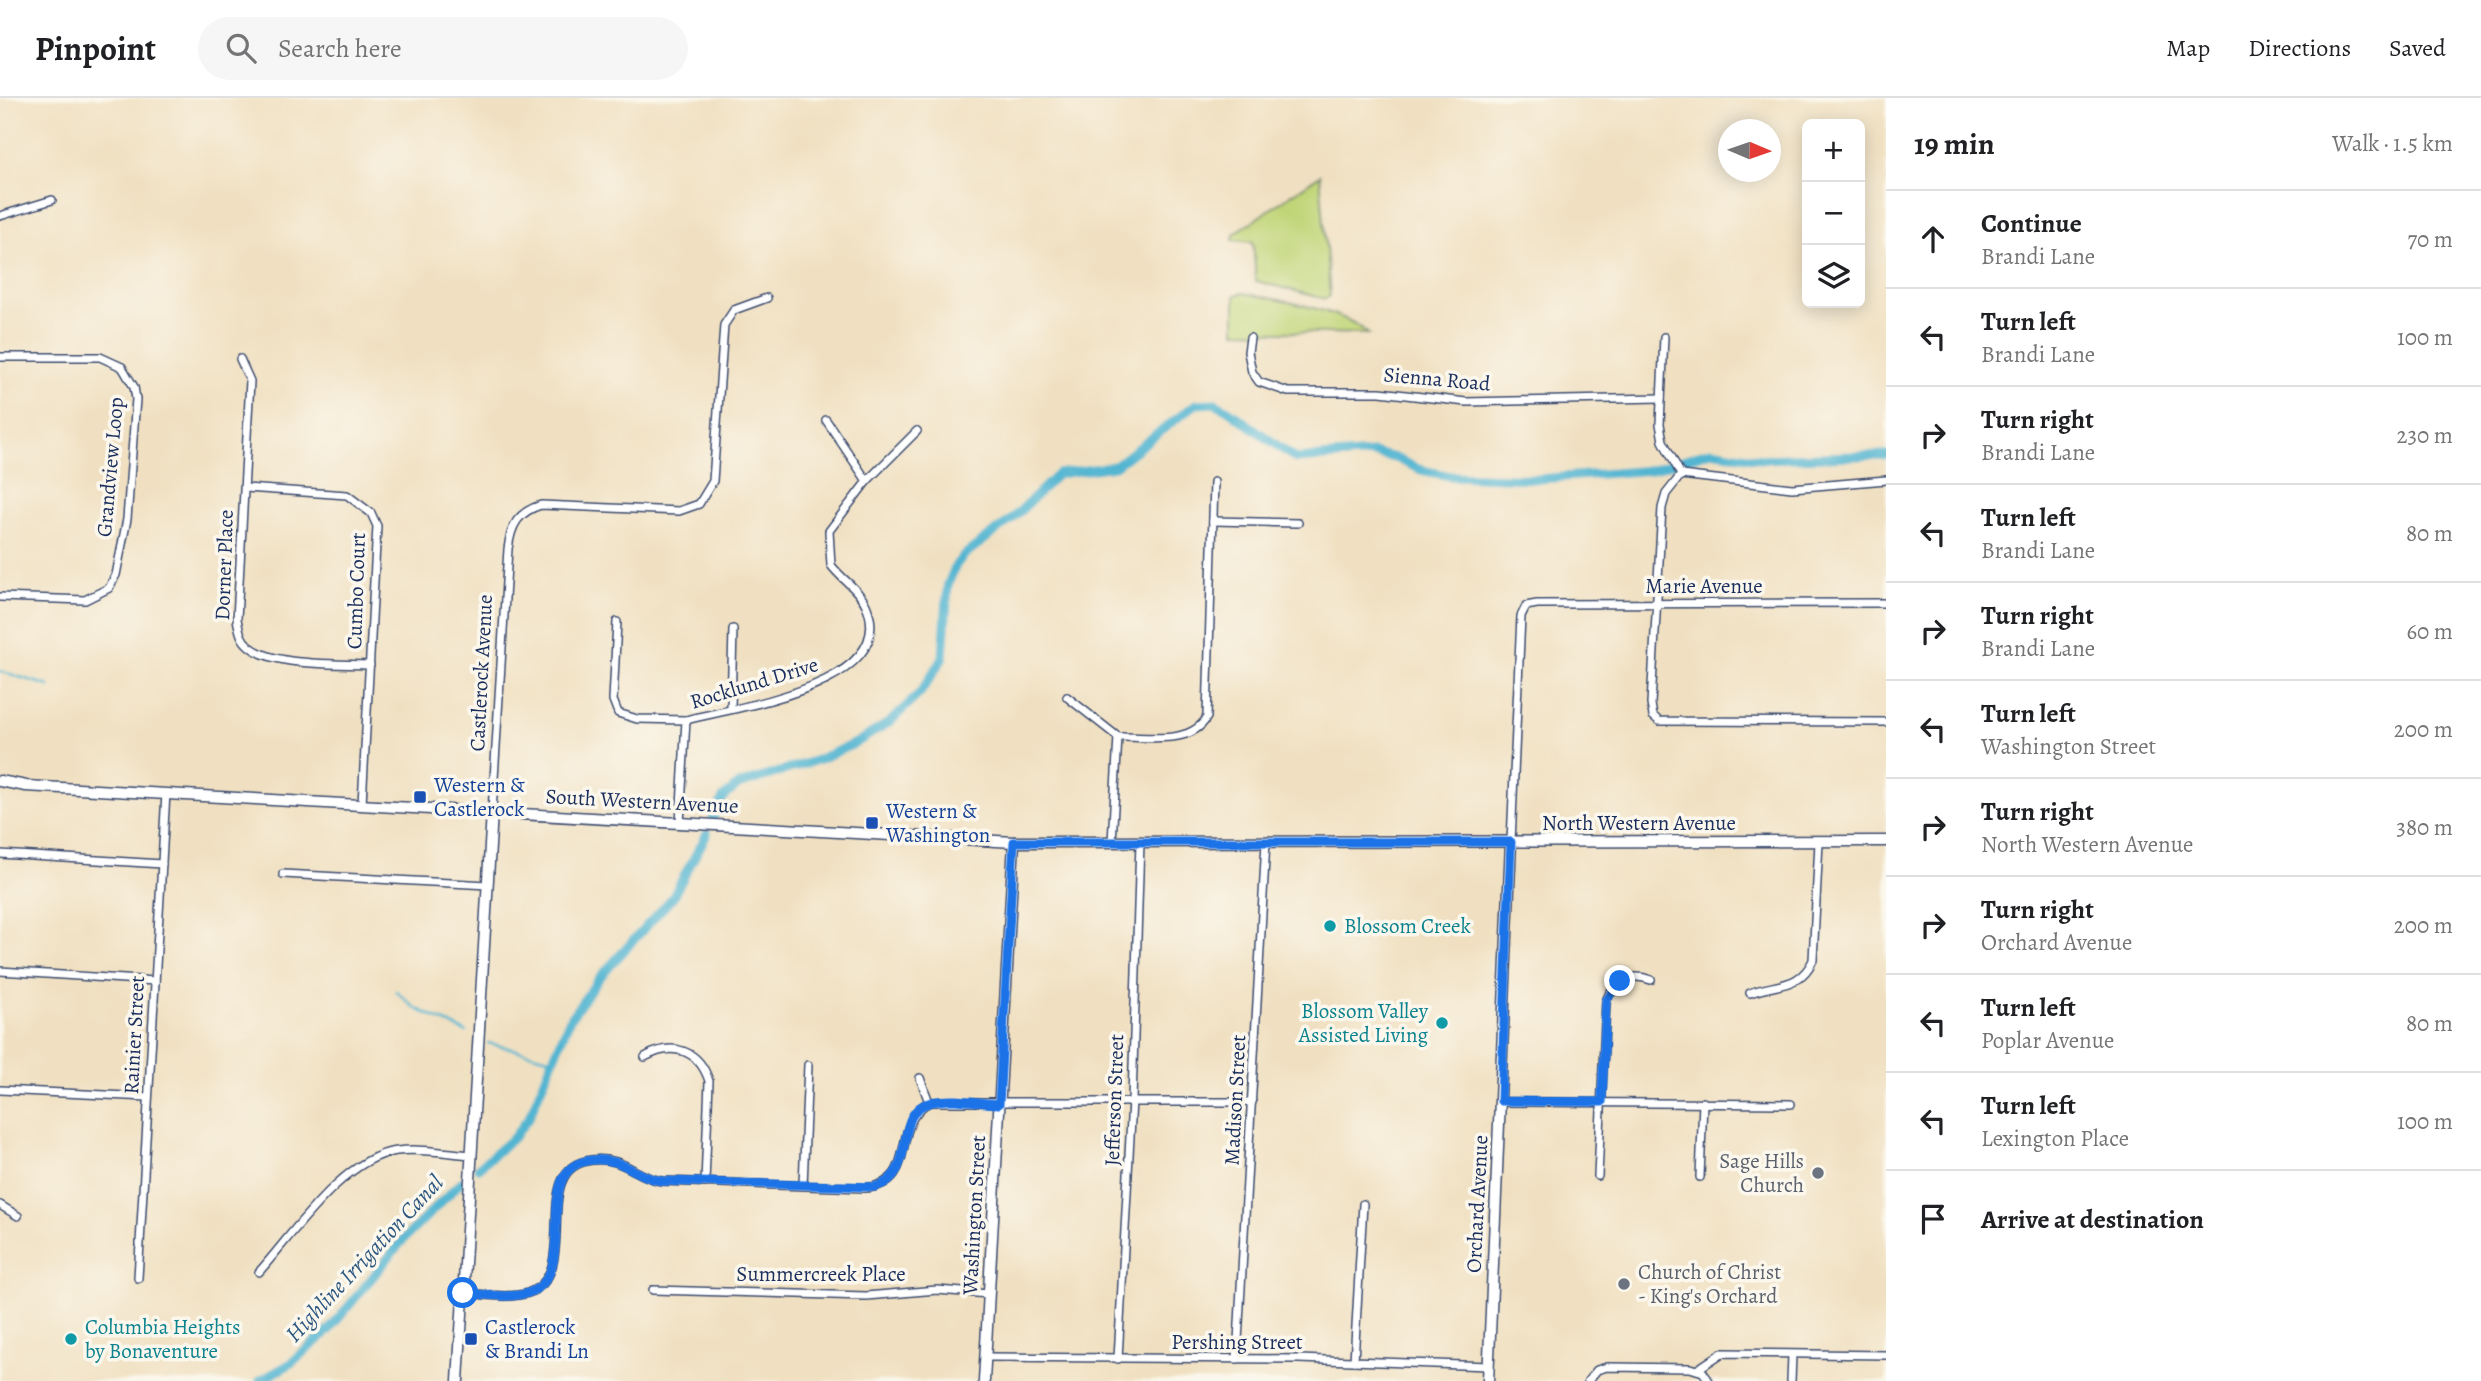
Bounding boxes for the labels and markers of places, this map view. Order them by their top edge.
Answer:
place label: Western & Castlerock [433,771,525,823]
marker: Western & Castlerock [412,789,428,805]
place label: Western & Washington [885,797,990,849]
marker: Western & Washington [864,815,880,831]
place label: Blossom Creek [1344,912,1471,940]
marker: Blossom Creek [1322,918,1338,934]
place label: Blossom Valley Assisted Living [1298,997,1429,1049]
marker: Blossom Valley Assisted Living [1434,1015,1450,1031]
place label: Sage Hills Church [1719,1147,1804,1199]
marker: Sage Hills Church [1810,1165,1826,1181]
place label: Church of Christ - King's Orchard [1638,1258,1781,1310]
marker: Church of Christ - King's Orchard [1616,1276,1632,1292]
place label: Columbia Heights by Bonaventure [85,1313,241,1365]
place label: Castlerock & Brandi Ln [485,1313,589,1365]
marker: Columbia Heights by Bonaventure [63,1331,79,1347]
marker: Castlerock & Brandi Ln [463,1331,479,1347]

